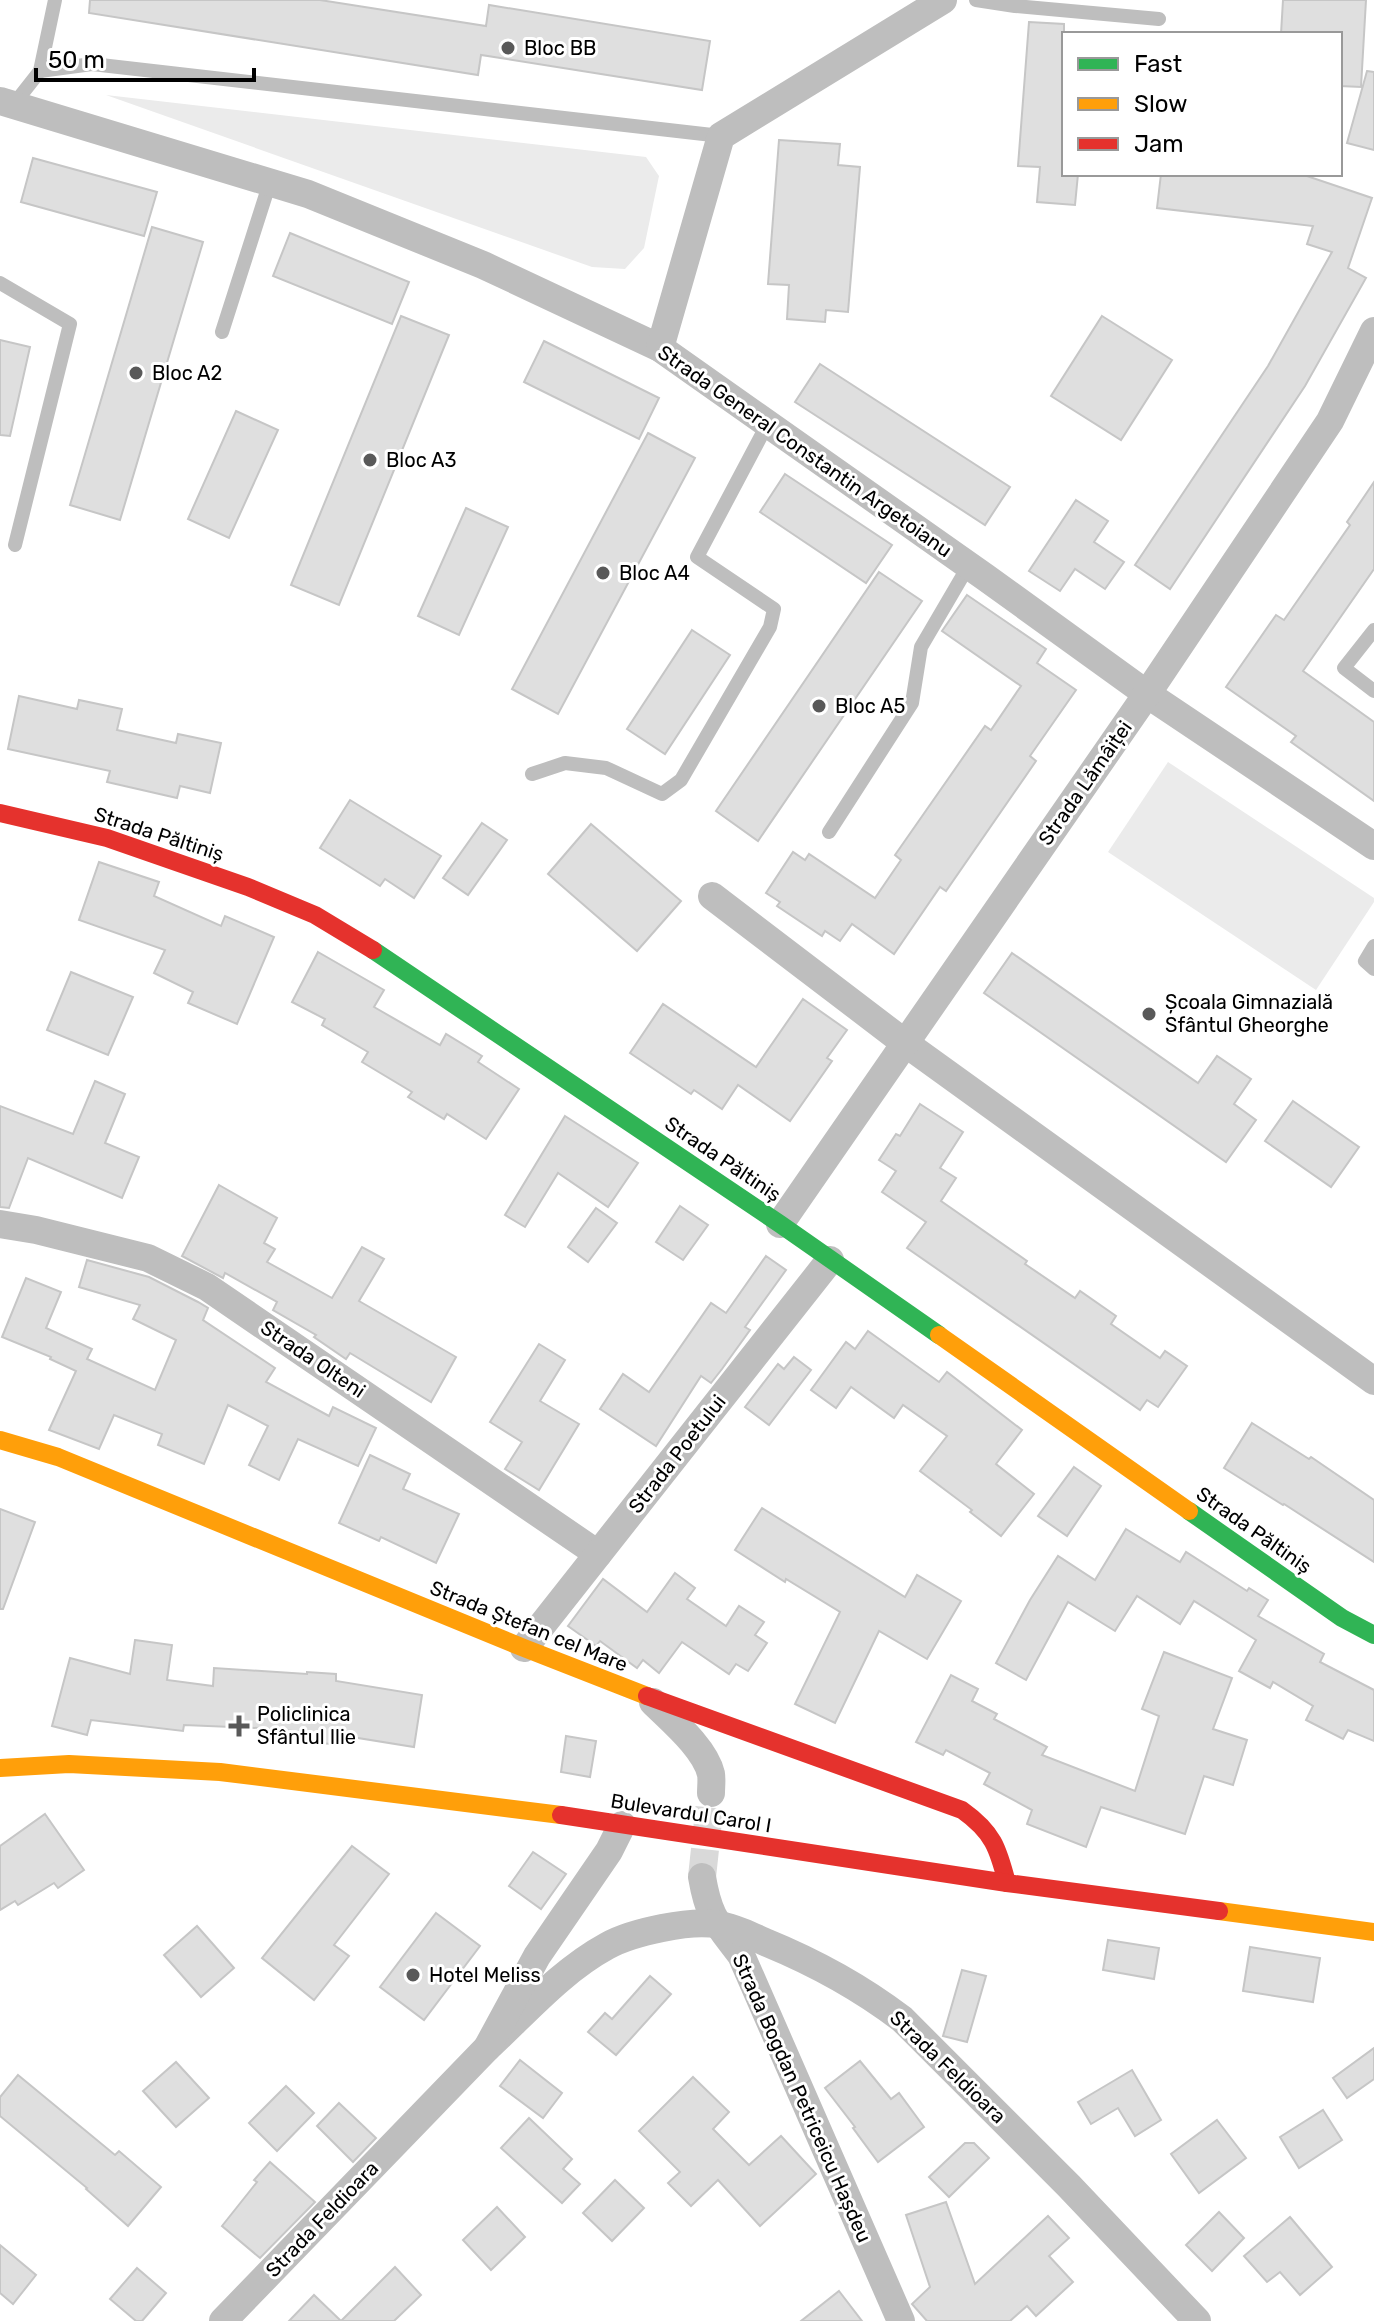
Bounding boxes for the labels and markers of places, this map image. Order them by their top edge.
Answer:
place label: Bloc BB [524,36,596,60]
marker: Bloc BB [499,39,517,57]
place label: Bloc A2 [152,361,222,385]
marker: Bloc A2 [127,364,145,382]
place label: Bloc A3 [386,448,457,472]
marker: Bloc A3 [361,451,379,469]
place label: Bloc A4 [619,561,690,585]
marker: Bloc A4 [594,564,612,582]
place label: Bloc A5 [835,694,905,718]
marker: Bloc A5 [810,697,828,715]
place label: Școala Gimnazială Sfântul Gheorghe [1165,990,1333,1037]
marker: Școala Gimnazială Sfântul Gheorghe [1140,1005,1158,1023]
place label: Policlinica Sfântul Ilie [257,1702,356,1749]
marker: Policlinica Sfântul Ilie [228,1715,250,1737]
place label: Hotel Meliss [429,1963,541,1987]
marker: Hotel Meliss [404,1966,422,1984]

